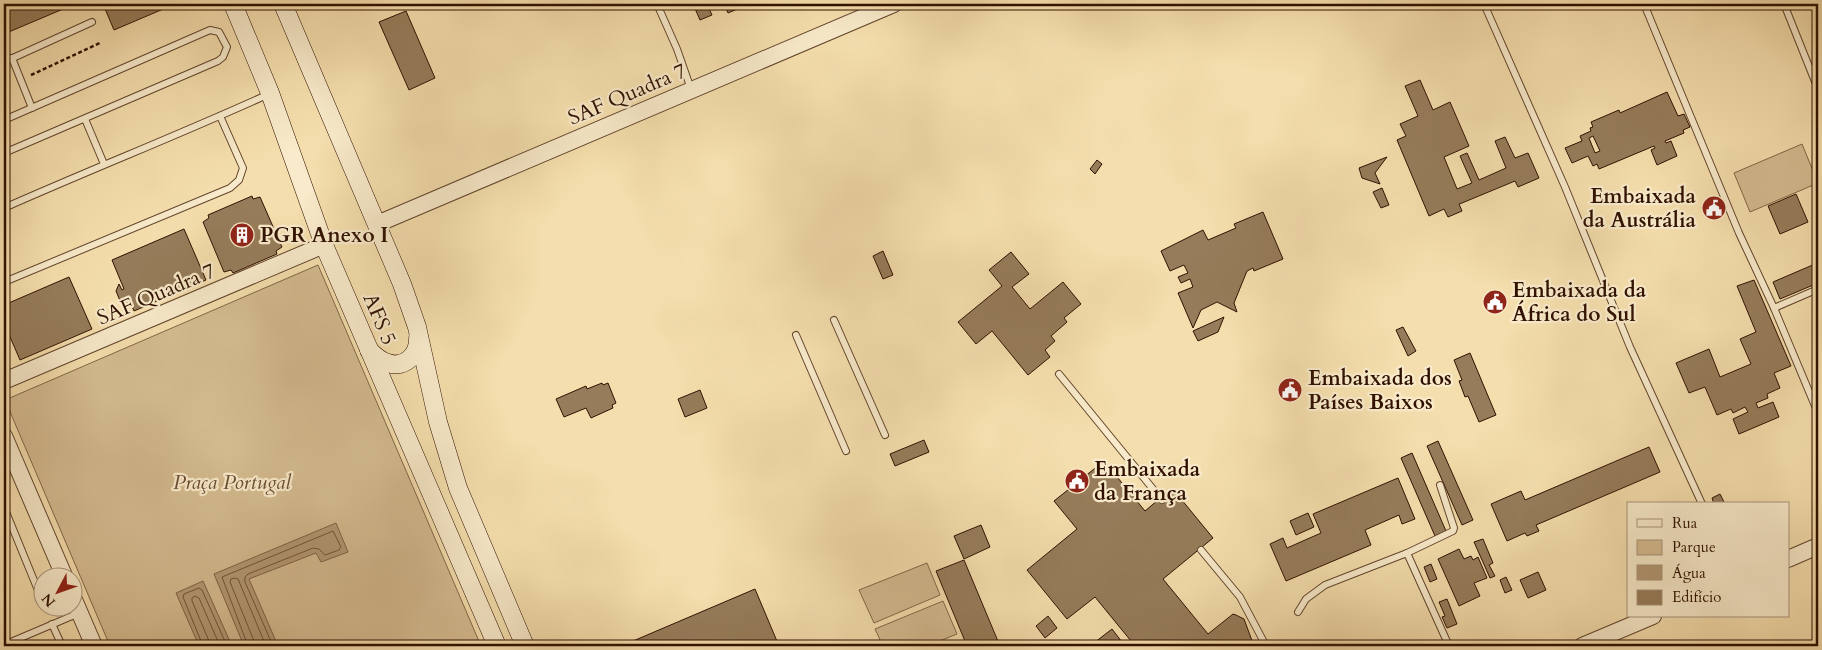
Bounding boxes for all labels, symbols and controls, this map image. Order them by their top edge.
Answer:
street label: SAF Quadra 7 [563,56,691,132]
place label: Embaixada da Austrália [1583,182,1697,235]
public building icon: Embaixada da Austrália [1701,195,1727,221]
place label: PGR Anexo I [260,221,388,250]
building icon: PGR Anexo I [229,222,255,248]
street label: SAF Quadra 7 [92,256,220,332]
place label: Embaixada da África do Sul [1512,276,1647,329]
street label: AFS 5 [356,289,403,350]
public building icon: Embaixada da África do Sul [1482,289,1508,315]
place label: Embaixada dos Países Baixos [1308,364,1452,417]
public building icon: Embaixada dos Países Baixos [1277,377,1303,403]
place label: Embaixada da França [1094,455,1201,508]
park label: Praça Portugal [173,468,292,497]
public building icon: Embaixada da França [1064,468,1090,494]
legend [1627,502,1790,618]
text: Rua [1672,513,1698,533]
text: Parque [1672,537,1716,557]
text: Água [1672,563,1706,583]
north arrow [32,568,82,618]
text: Edifício [1672,587,1721,607]
text: N [37,589,60,611]

